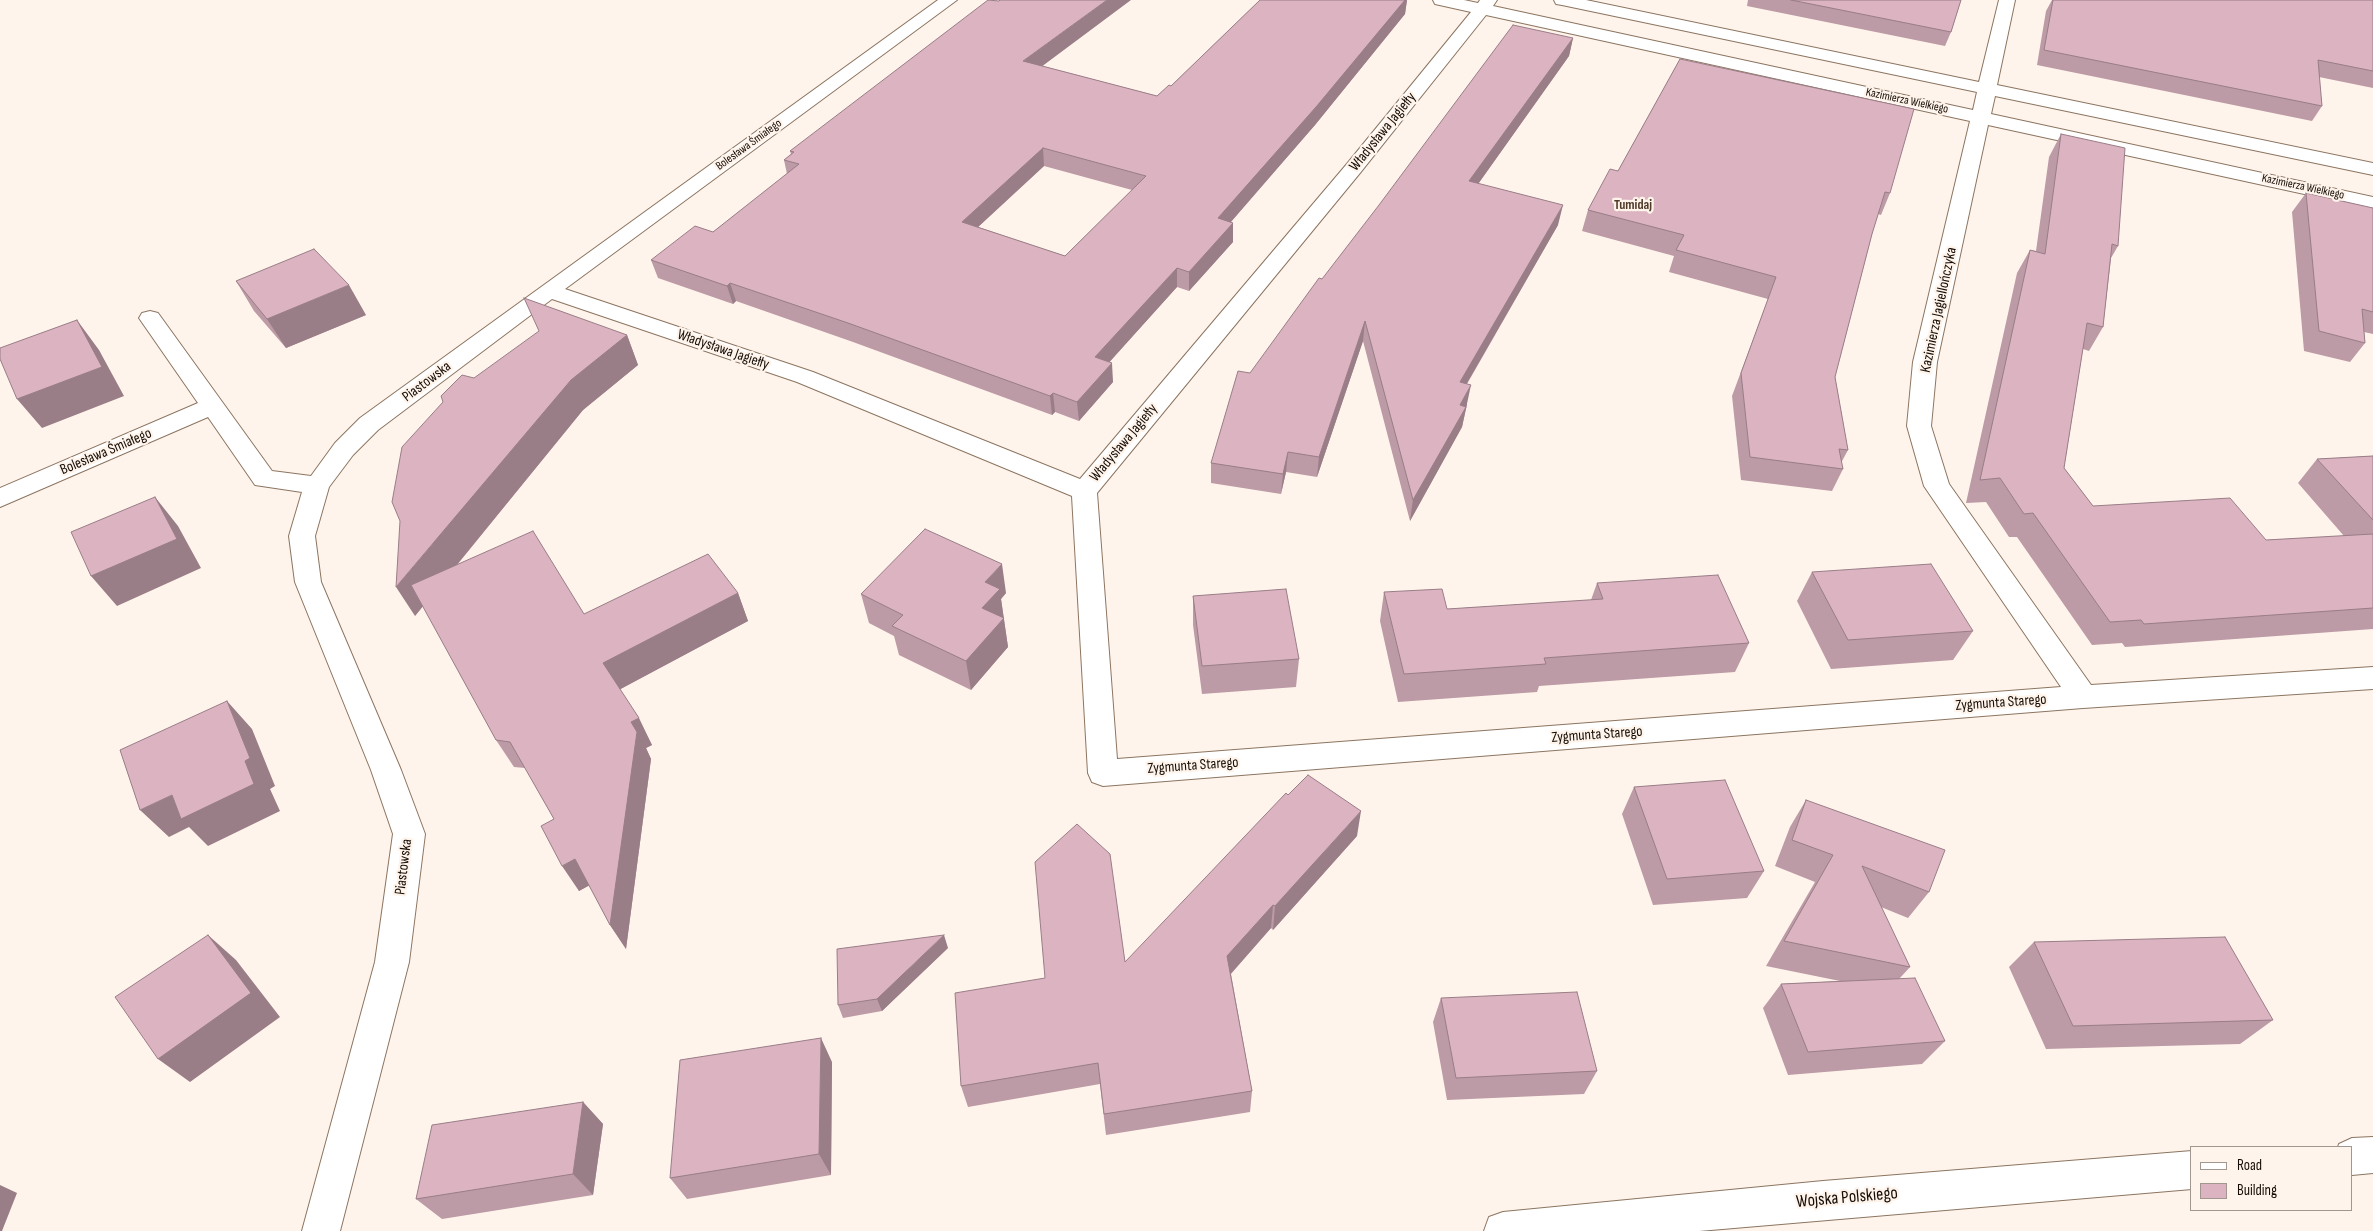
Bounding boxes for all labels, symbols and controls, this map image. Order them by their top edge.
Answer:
street label: Kazimierza Wielkiego [1864,85,1950,117]
street label: Władysława Jagiełły [1346,89,1420,175]
street label: Bolesława Śmiałego [713,116,785,174]
street label: Kazimierza Wielkiego [2260,171,2346,203]
district label: Tumidaj [1614,197,1652,213]
street label: Kazimierza Jagiellończyka [1917,246,1961,374]
street label: Władysława Jagiełły [675,326,771,374]
street label: Piastowska [399,358,455,406]
street label: Władysława Jagiełły [1086,400,1162,486]
street label: Bolesława Śmiałego [58,425,154,479]
street label: Zygmunta Starego [1955,691,2047,715]
street label: Zygmunta Starego [1551,723,1643,747]
street label: Zygmunta Starego [1147,754,1239,778]
street label: Piastowska [392,838,416,896]
legend [2190,1146,2353,1211]
text: Road [2237,1156,2262,1175]
text: Building [2237,1181,2277,1200]
street label: Wojska Polskiego [1795,1183,1899,1213]

